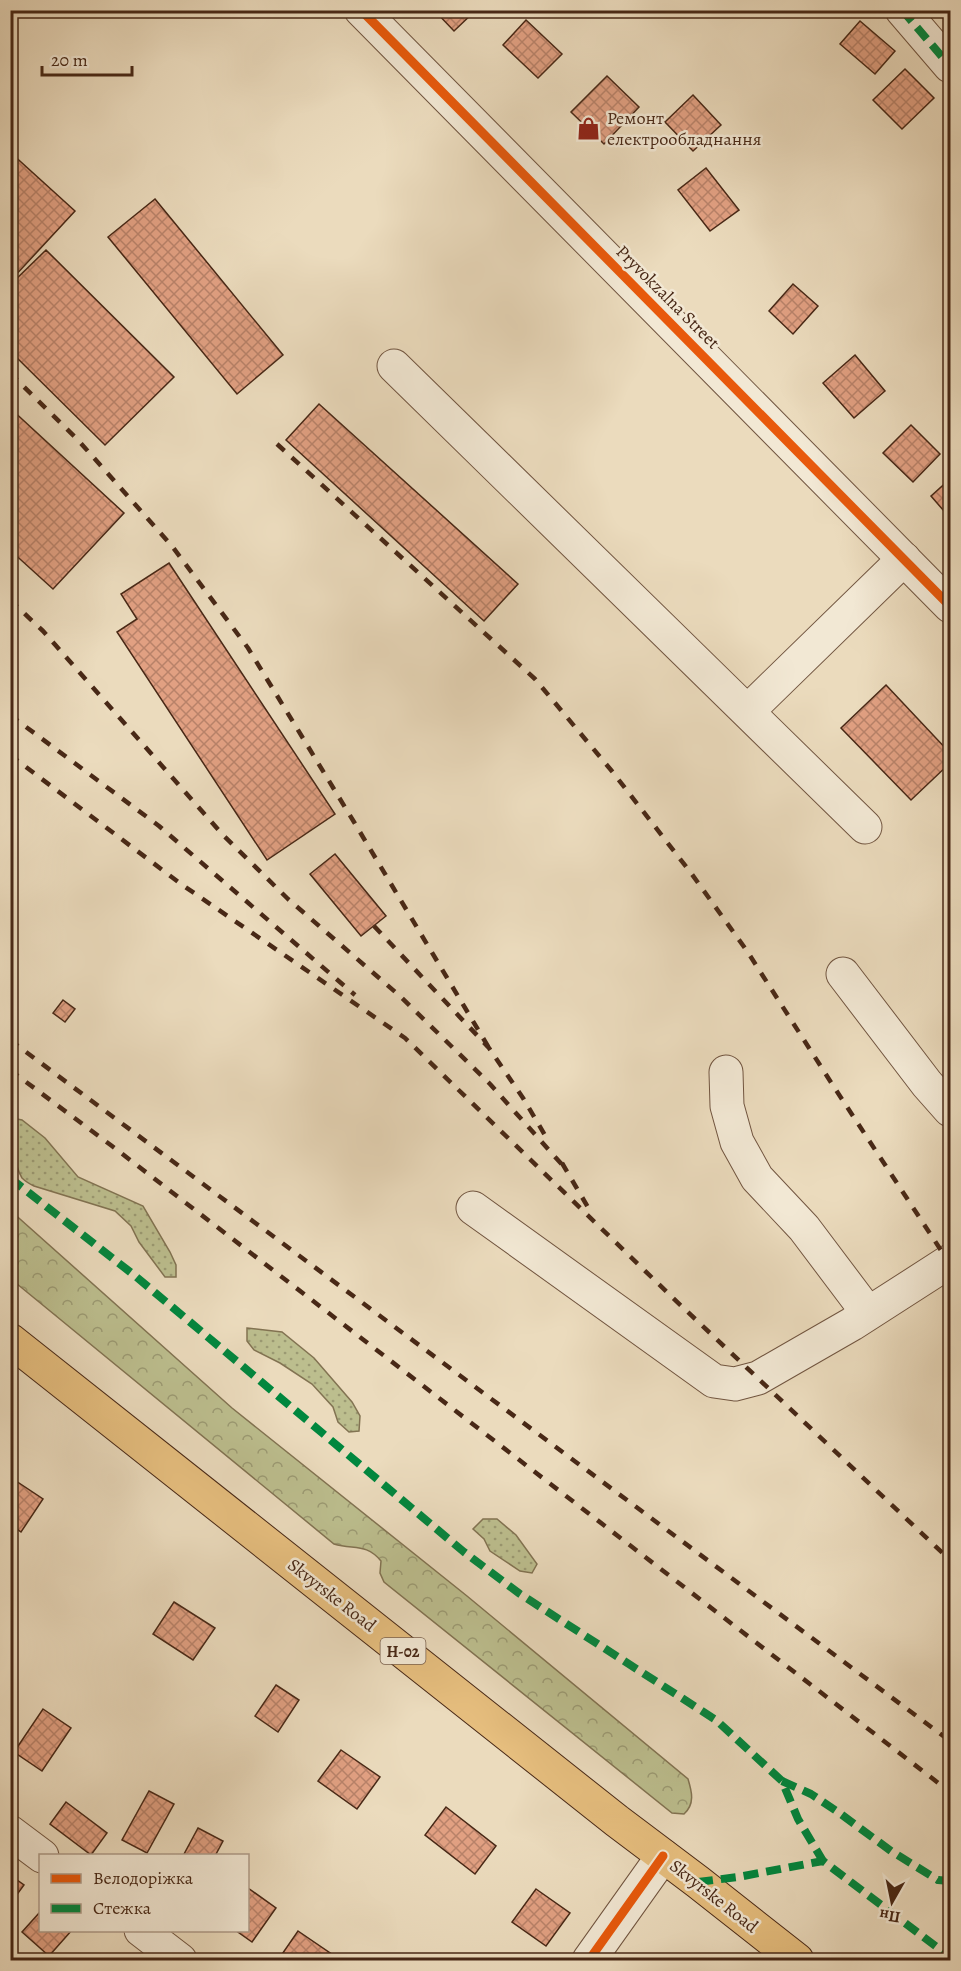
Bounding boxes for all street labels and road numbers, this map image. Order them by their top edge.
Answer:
street label: Pryvokzalna Street [611,240,725,354]
street label: Skvyrske Road [283,1553,381,1637]
road number: Н-02 [380,1638,426,1664]
street label: Skvyrske Road [665,1854,763,1938]

